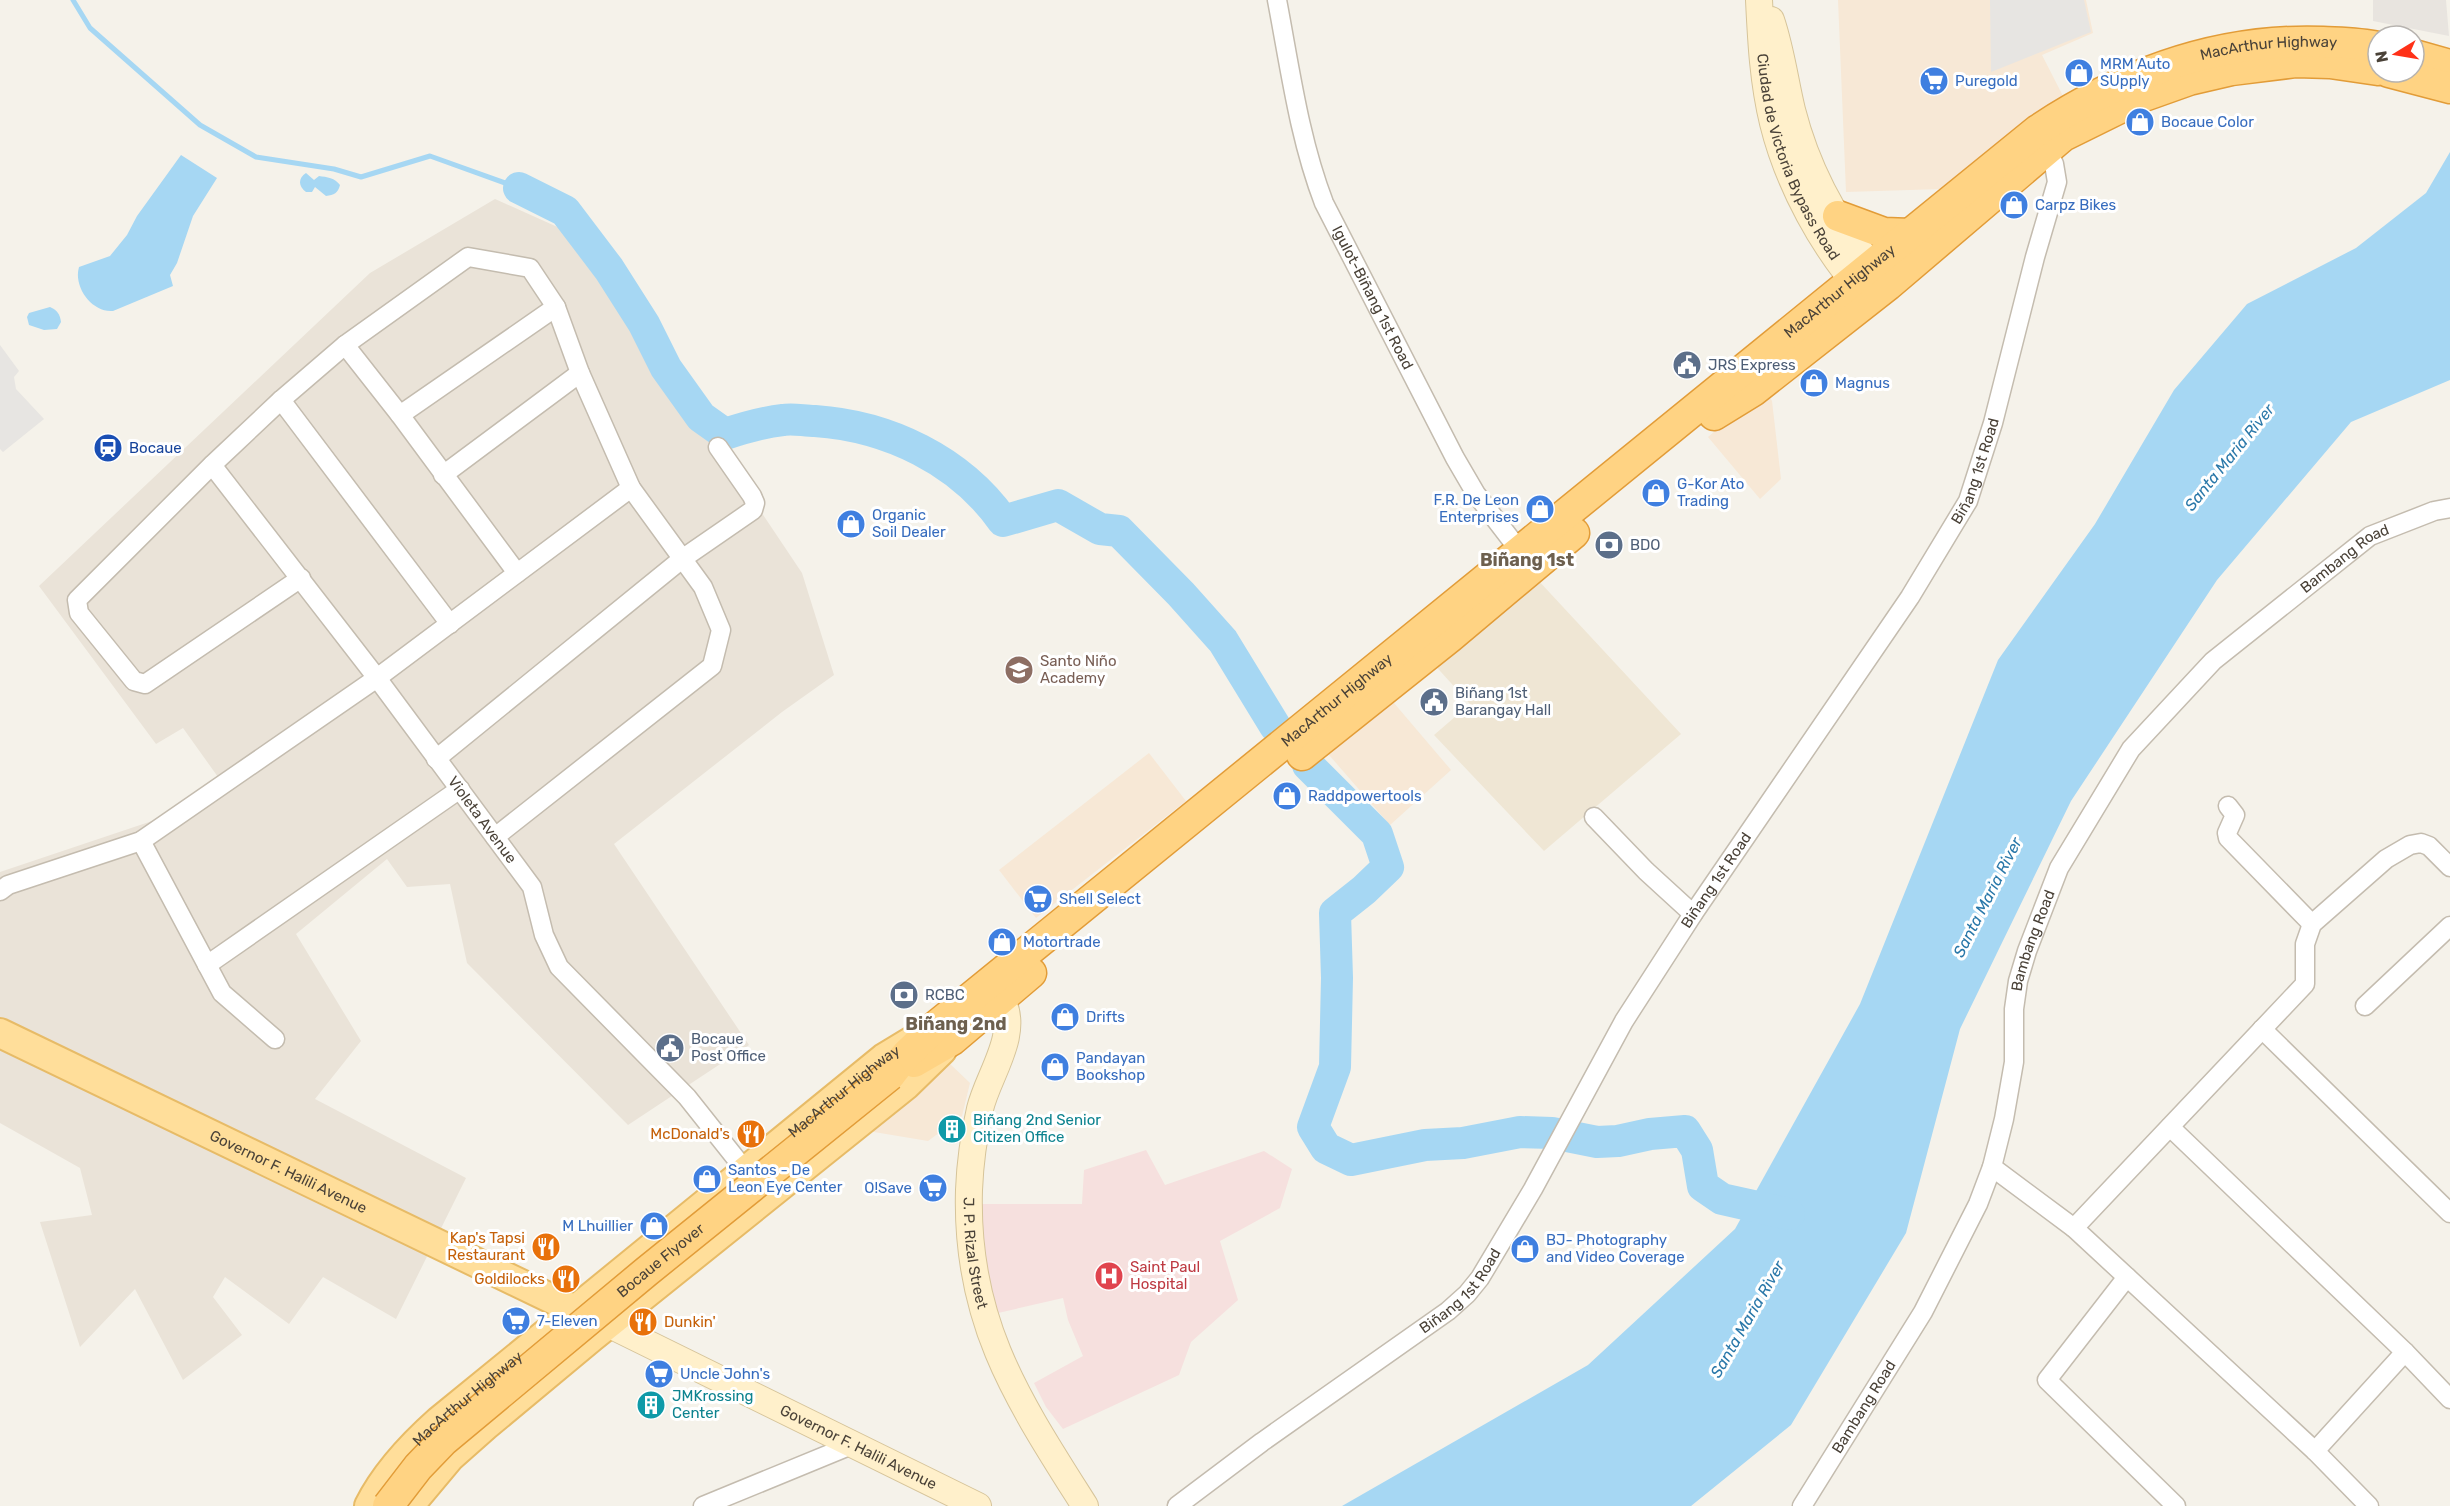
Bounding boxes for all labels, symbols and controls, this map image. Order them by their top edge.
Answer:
north arrow [2366,24,2426,84]
street label: MacArthur Highway [2198,33,2338,64]
text: N [2371,49,2392,64]
street label: Ciudad de Victoria Bypass Road [1753,53,1844,264]
place label: MRM Auto SUpply [2100,55,2170,90]
shop icon: MRM Auto SUpply [2063,57,2095,89]
supermarket icon: Puregold [1918,65,1950,97]
place label: Puregold [1955,72,2018,90]
shop icon: Bocaue Color [2124,106,2156,138]
place label: Bocaue Color [2161,113,2254,131]
shop icon: Carpz Bikes [1998,189,2030,221]
place label: Carpz Bikes [2035,196,2117,214]
street label: Igulot-Biñang 1st Road [1328,223,1417,372]
street label: MacArthur Highway [1780,241,1899,342]
public building icon: JRS Express [1671,349,1703,381]
place label: JRS Express [1708,356,1796,374]
shop icon: Magnus [1798,367,1830,399]
place label: Magnus [1835,374,1890,392]
water label: Santa Maria River [2181,399,2279,515]
street label: Biñang 1st Road [1947,416,2003,527]
station icon: Bocaue [92,432,124,464]
place label: Bocaue [129,439,182,457]
place label: G-Kor Ato Trading [1677,475,1744,510]
shop icon: G-Kor Ato Trading [1640,477,1672,509]
place label: F.R. De Leon Enterprises [1433,491,1519,526]
shop icon: F.R. De Leon Enterprises [1524,493,1556,525]
place label: Organic Soil Dealer [872,506,946,541]
shop icon: Organic Soil Dealer [835,508,867,540]
street label: Bambang Road [2297,520,2392,597]
bank icon: BDO [1593,529,1625,561]
place label: BDO [1630,536,1661,554]
district label: Biñang 1st [1480,549,1574,571]
street label: MacArthur Highway [1278,650,1396,751]
place label: Santo Niño Academy [1040,652,1117,687]
school or university icon: Santo Niño Academy [1003,654,1035,686]
place label: Biñang 1st Barangay Hall [1455,684,1551,719]
public building icon: Biñang 1st Barangay Hall [1418,686,1450,718]
street label: Violeta Avenue [444,773,520,867]
shop icon: Raddpowertools [1271,780,1303,812]
place label: Raddpowertools [1308,787,1422,805]
street label: Biñang 1st Road [1677,829,1755,931]
water label: Santa Maria River [1949,833,2026,960]
supermarket icon: Shell Select [1022,883,1054,915]
street label: Bambang Road [2008,887,2059,992]
place label: Shell Select [1059,890,1141,908]
shop icon: Motortrade [986,926,1018,958]
place label: Motortrade [1023,933,1101,951]
bank icon: RCBC [888,979,920,1011]
place label: RCBC [925,986,965,1004]
shop icon: Drifts [1049,1001,1081,1033]
place label: Drifts [1086,1008,1125,1026]
district label: Biñang 2nd [905,1013,1007,1035]
place label: Bocaue Post Office [691,1030,766,1065]
public building icon: Bocaue Post Office [654,1032,686,1064]
street label: MacArthur Highway [785,1042,903,1141]
place label: Pandayan Bookshop [1076,1049,1145,1084]
shop icon: Pandayan Bookshop [1039,1051,1071,1083]
place label: Biñang 2nd Senior Citizen Office [973,1111,1101,1146]
building icon: Biñang 2nd Senior Citizen Office [936,1113,968,1145]
restaurant icon: McDonald's [735,1118,767,1150]
place label: McDonald's [650,1125,730,1143]
street label: Governor F. Halili Avenue [207,1126,370,1217]
place label: Santos - De Leon Eye Center [728,1161,843,1196]
shop icon: Santos - De Leon Eye Center [691,1163,723,1195]
supermarket icon: O!Save [917,1172,949,1204]
place label: O!Save [864,1179,912,1197]
street label: J. P. Rizal Street [960,1197,992,1311]
shop icon: M Lhuillier [638,1210,670,1242]
place label: M Lhuillier [562,1217,633,1235]
street label: Bocaue Flyover [613,1219,708,1301]
place label: Kap's Tapsi Restaurant [447,1229,525,1264]
restaurant icon: Kap's Tapsi Restaurant [530,1231,562,1263]
place label: BJ- Photography and Video Coverage [1546,1231,1685,1266]
shop icon: BJ- Photography and Video Coverage [1509,1233,1541,1265]
street label: Biñang 1st Road [1416,1245,1505,1337]
water label: Santa Maria River [1706,1257,1789,1381]
place label: Saint Paul Hospital [1130,1258,1200,1293]
hospital icon: Saint Paul Hospital [1093,1260,1125,1292]
restaurant icon: Goldilocks [550,1263,582,1295]
place label: Goldilocks [474,1270,545,1288]
supermarket icon: 7-Eleven [500,1305,532,1337]
restaurant icon: Dunkin' [627,1306,659,1338]
place label: 7-Eleven [537,1312,598,1330]
place label: Dunkin' [664,1313,716,1331]
street label: MacArthur Highway [409,1348,526,1450]
street label: Bambang Road [1828,1357,1900,1457]
supermarket icon: Uncle John's [643,1358,675,1390]
place label: Uncle John's [680,1365,770,1383]
place label: JMKrossing Center [672,1387,754,1422]
building icon: JMKrossing Center [635,1389,667,1421]
street label: Governor F. Halili Avenue [777,1401,940,1493]

